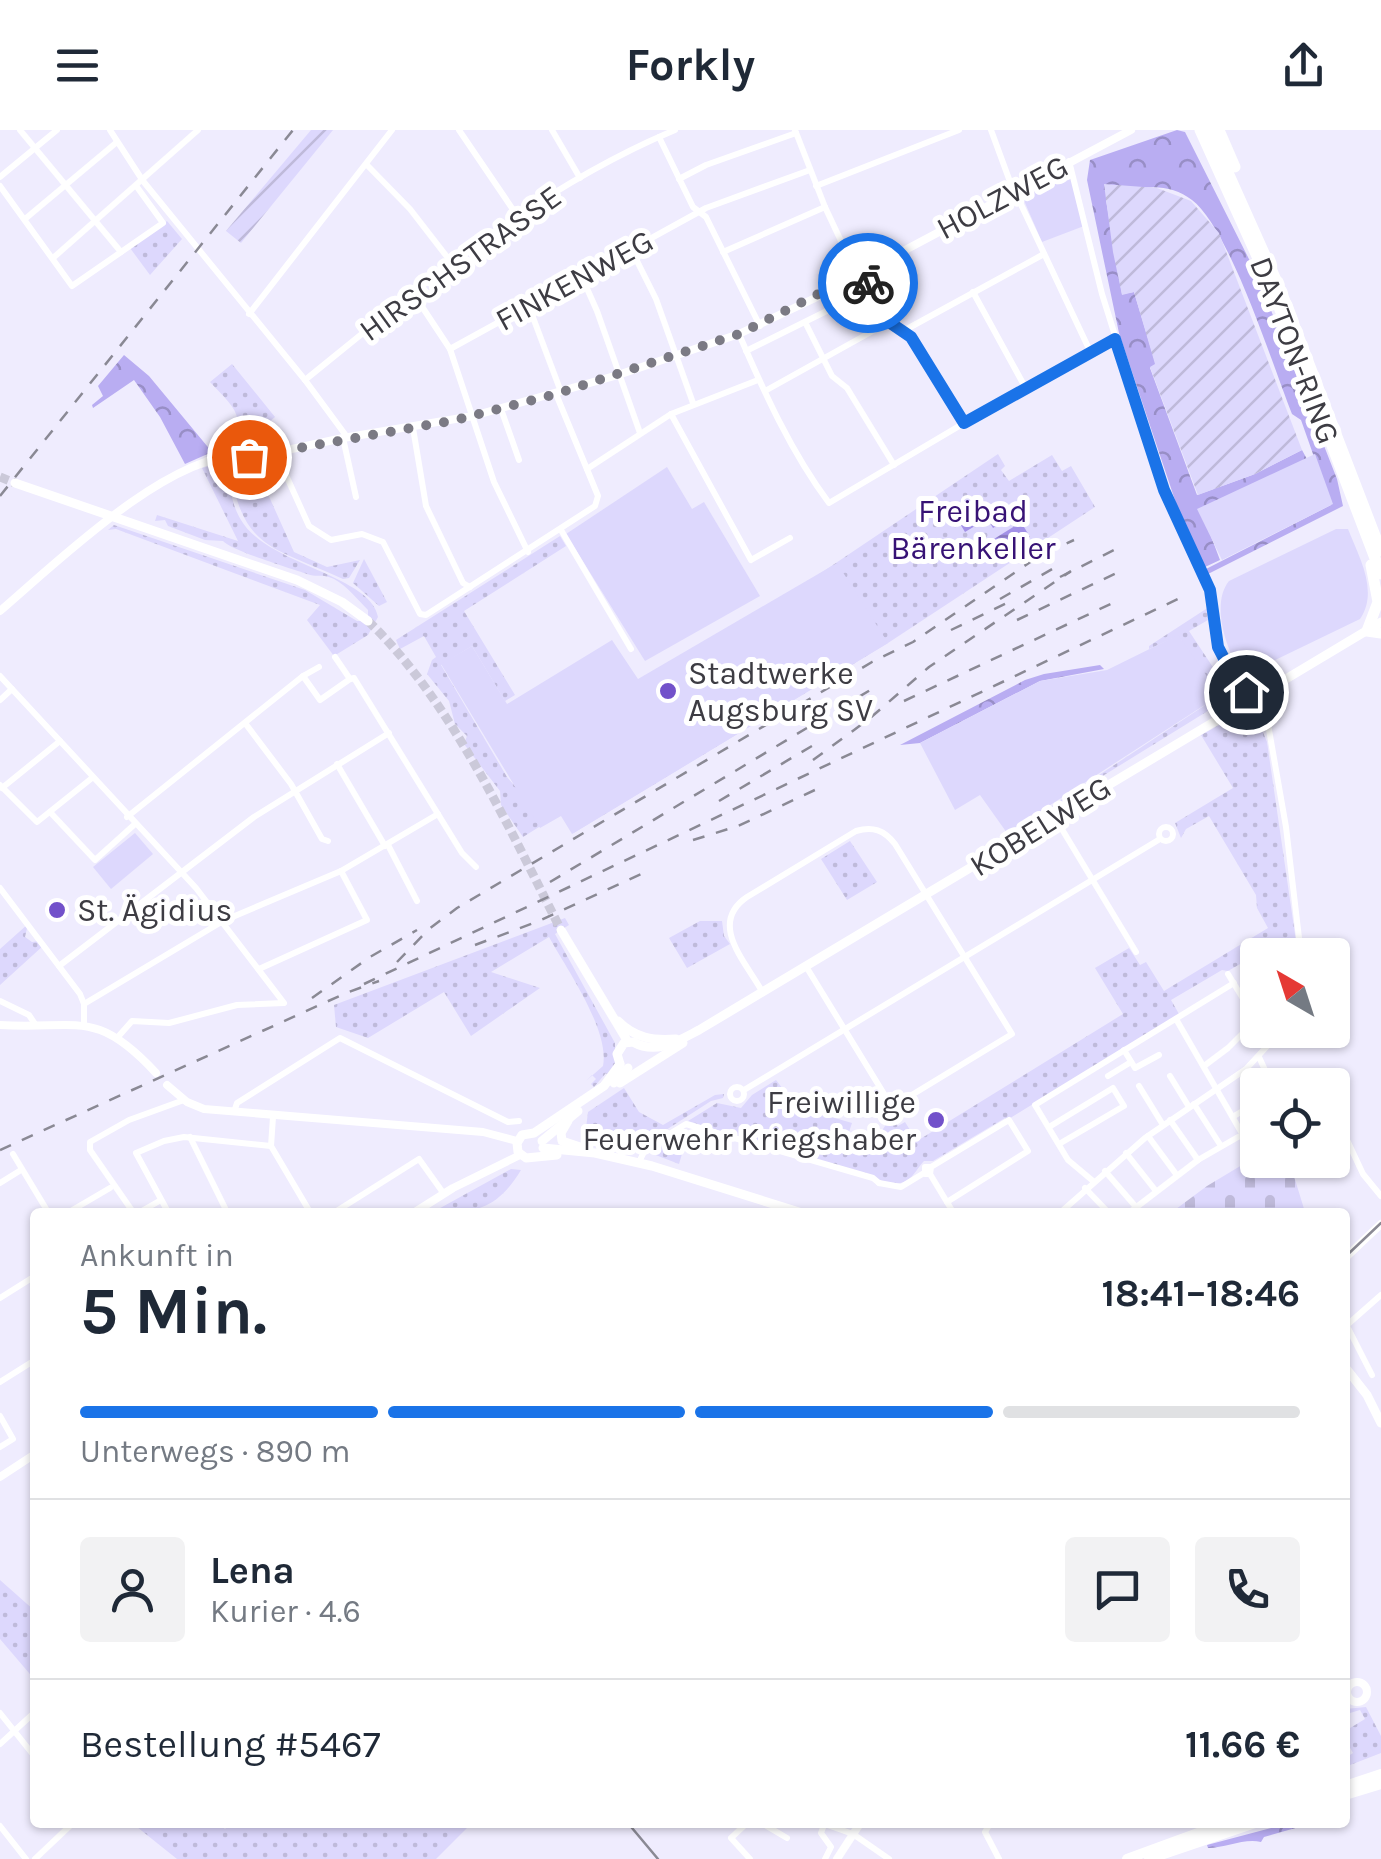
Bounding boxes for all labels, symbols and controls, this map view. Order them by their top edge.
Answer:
icon: menu [50,38,105,93]
icon: share [1276,38,1331,93]
text: Forkly [626,39,755,91]
street label: HOLZWEG [930,148,1074,247]
street label: HIRSCHSTRASSE [352,178,568,349]
street label: FINKENWEG [489,222,659,339]
courier [818,233,918,333]
street label: DAYTON-RING [1242,252,1347,449]
icon: bike [841,256,896,311]
pin [207,415,292,500]
icon: bag [222,430,277,485]
park label: Freibad Bärenkeller [890,493,1056,567]
pin [1204,650,1289,735]
place label: Stadtwerke Augsburg SV [688,655,873,729]
icon: home [1219,665,1274,720]
marker: Stadtwerke Augsburg SV [657,680,679,702]
street label: KOBELWEG [963,769,1117,884]
place label: St. Ägidius [77,892,232,929]
marker: St. Ägidius [46,899,68,921]
north arrow [1240,938,1350,1048]
map controls [1240,938,1350,1178]
button: locate [1240,1068,1350,1178]
place label: Freiwillige Feuerwehr Kriegshaber [582,1084,916,1158]
marker: Freiwillige Feuerwehr Kriegshaber [925,1109,947,1131]
text: Ankunft in [80,1237,234,1274]
text: 18:41–18:46 [1102,1271,1300,1316]
text: 5 Min. [80,1273,267,1349]
text: Unterwegs · 890 m [80,1433,350,1470]
button: person [80,1537,185,1642]
button: chat [1065,1537,1170,1642]
button: phone [1195,1537,1300,1642]
text: Lena [210,1548,295,1593]
text: Kurier · 4.6 [210,1593,361,1630]
text: Bestellung #5467 [80,1722,381,1767]
text: 11.66 € [1185,1722,1300,1767]

